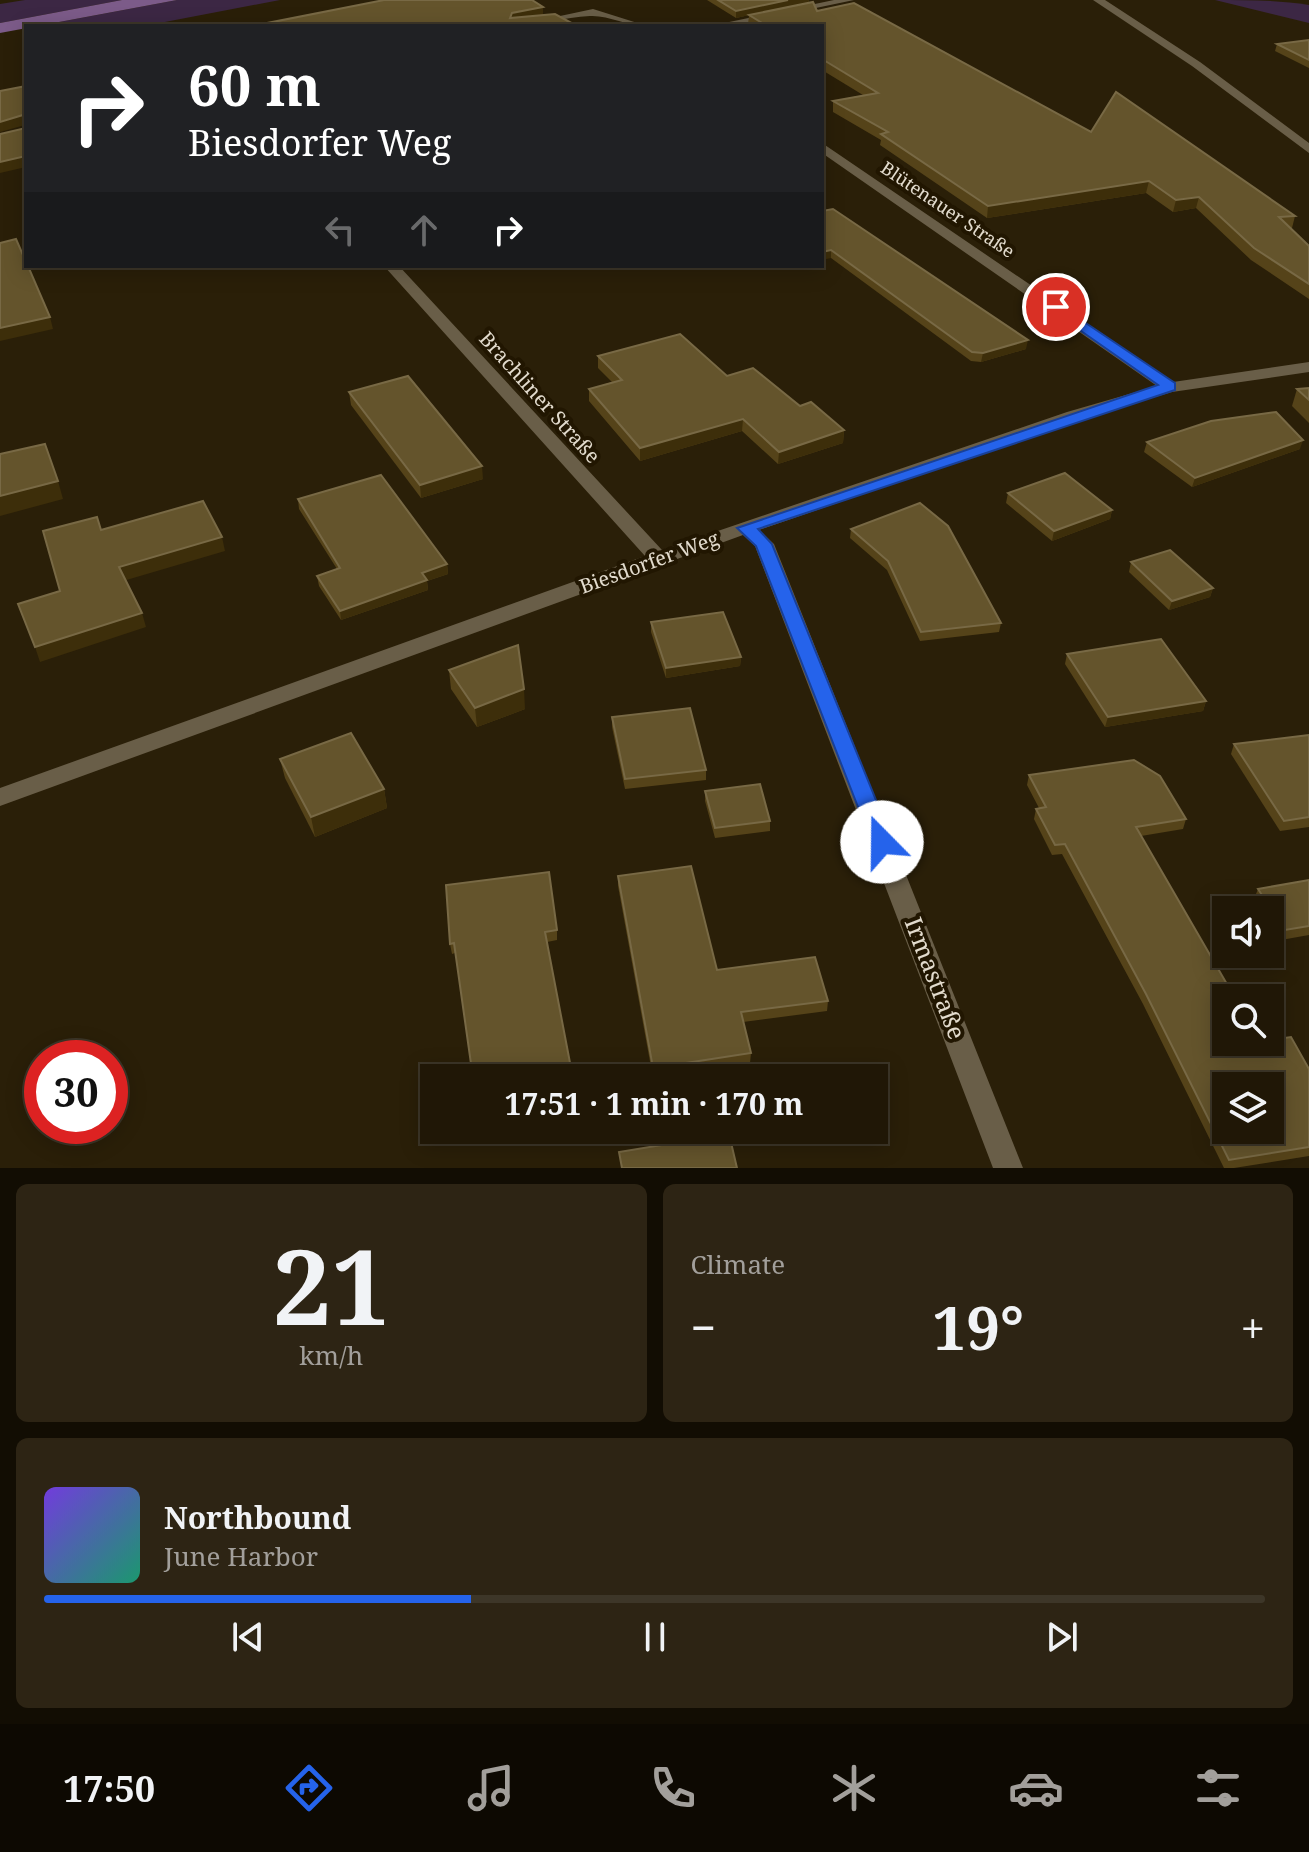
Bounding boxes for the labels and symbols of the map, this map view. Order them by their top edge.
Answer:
street label: Blütenauer Straße [876,155,1020,263]
pin [1022,273,1090,341]
street label: Brachliner Straße [474,325,606,469]
street label: Biesdorfer Weg [576,524,723,600]
position arrow [840,800,924,884]
street label: Irmastraße [898,912,974,1044]
speed limit sign: 30 [24,1040,128,1144]

